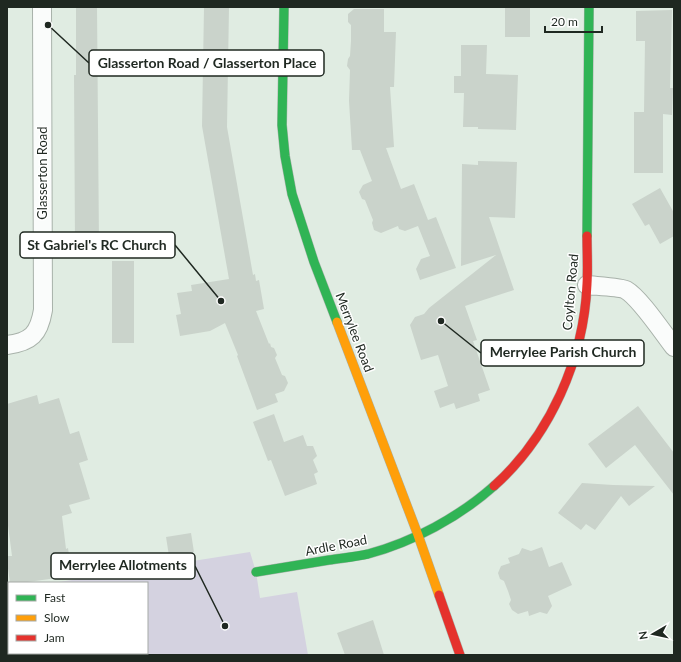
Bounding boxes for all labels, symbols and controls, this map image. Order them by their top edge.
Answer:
scale bar [545,8,602,34]
text: 20 m [551,14,578,29]
callout: Glasserton Road / Glasserton Place [89,50,324,76]
text: Glasserton Road / Glasserton Place [98,54,317,71]
street label: Glasserton Road [34,126,50,220]
callout: St Gabriel's RC Church [20,232,175,258]
text: St Gabriel's RC Church [27,236,167,253]
street label: Coylton Road [559,253,581,331]
street label: Merrylee Road [333,290,377,374]
callout: Merrylee Parish Church [481,340,644,366]
text: Merrylee Parish Church [490,343,636,360]
street label: Ardle Road [304,531,368,559]
callout: Merrylee Allotments [51,553,195,579]
text: Merrylee Allotments [59,556,187,573]
legend [8,582,148,654]
text: Fast [44,590,66,605]
text: Slow [44,610,70,625]
north arrow [633,614,673,654]
text: Jam [44,630,65,645]
text: N [636,630,650,641]

